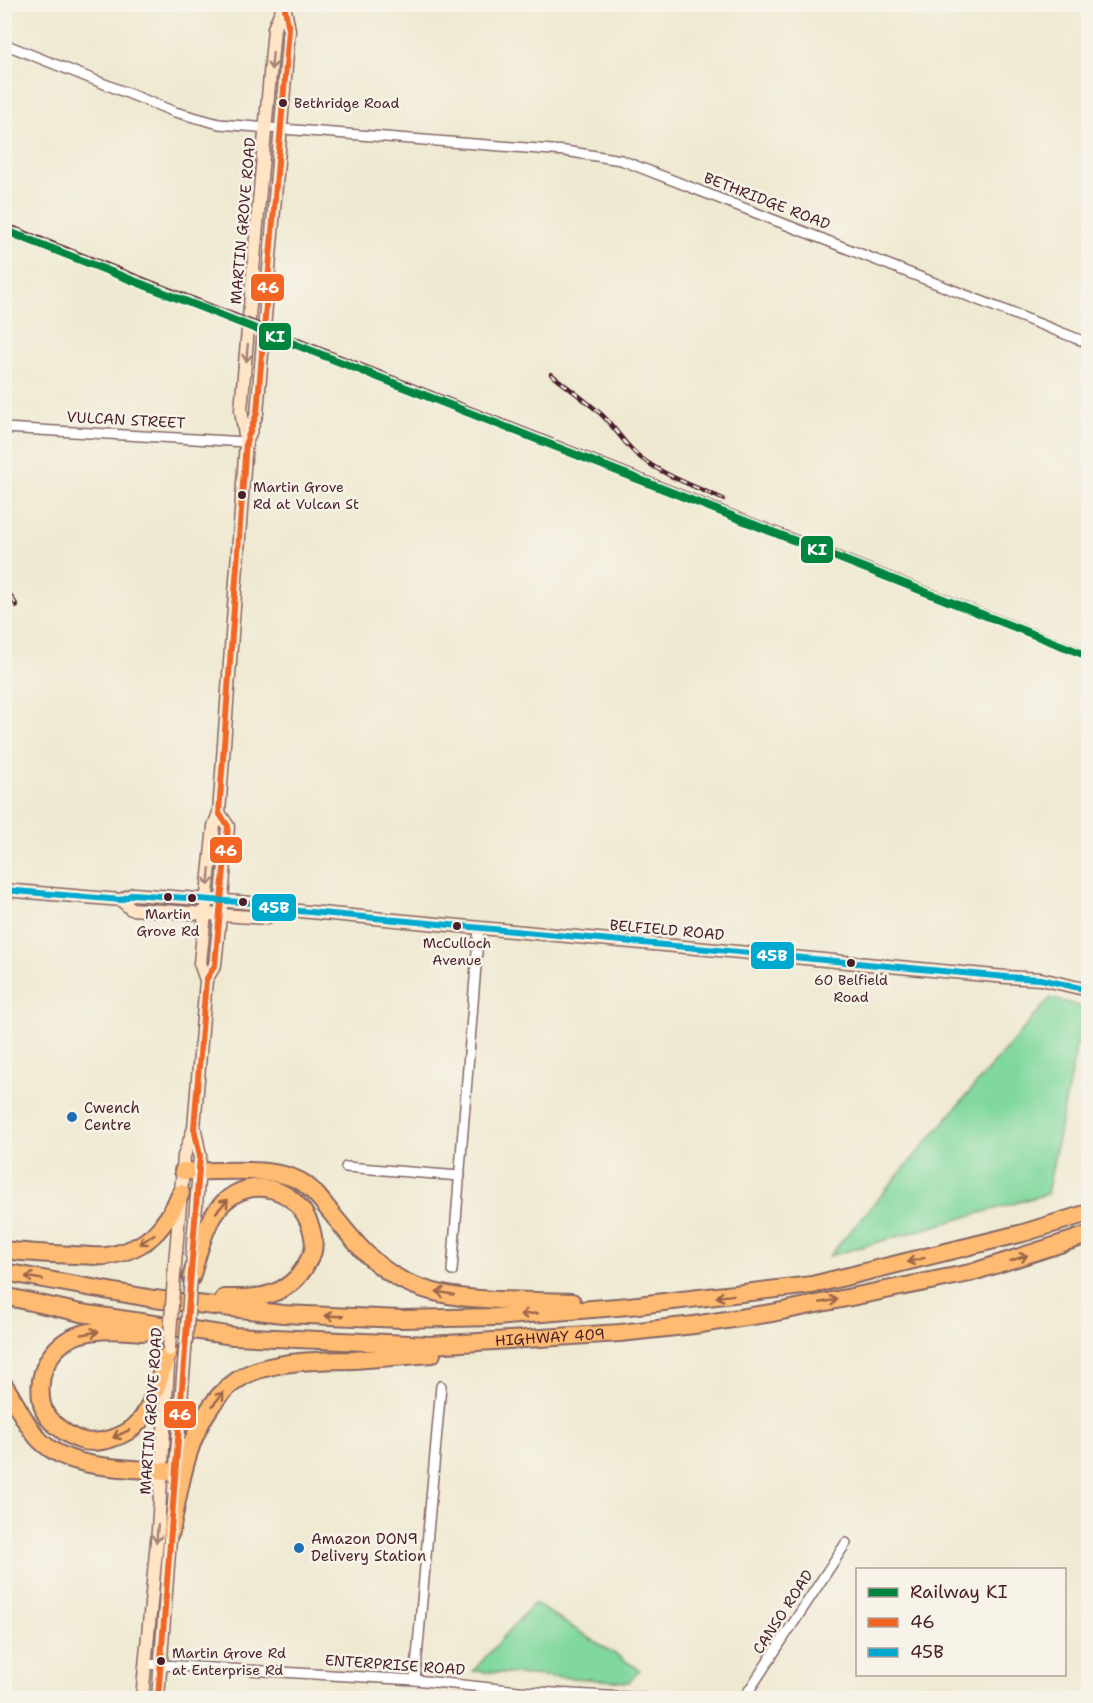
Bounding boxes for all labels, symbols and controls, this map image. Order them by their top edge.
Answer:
one-way arrow [266,51,277,71]
place label: Bethridge Road [294,94,399,112]
marker: Bethridge Road [277,97,289,109]
street label: MARTIN GROVE ROAD [226,137,260,305]
street label: BETHRIDGE ROAD [701,168,833,234]
line badge: 46 [250,273,285,302]
text: 46 [257,277,279,298]
line badge: KI [258,322,292,351]
text: KI [265,326,285,347]
one-way arrow [241,343,252,363]
street label: VULCAN STREET [66,407,186,433]
place label: Martin Grove Rd at Vulcan St [253,478,359,513]
marker: Martin Grove Rd at Vulcan St [236,489,248,501]
line badge: KI [800,535,834,564]
text: KI [807,539,827,560]
line badge: 46 [209,836,243,864]
text: 46 [215,840,237,861]
one-way arrow [203,866,214,886]
marker: Martin Grove Rd [162,891,174,903]
unlabelled marker [186,892,198,904]
line badge: 45B [251,893,297,922]
unlabelled marker [237,896,249,908]
text: 45B [259,897,289,918]
place label: Martin Grove Rd [137,905,200,940]
street label: BELFIELD ROAD [609,915,725,945]
marker: McCulloch Avenue [451,920,463,932]
place label: McCulloch Avenue [423,934,491,969]
line badge: 45B [750,941,795,970]
text: 45B [757,945,787,966]
marker: 60 Belfield Road [845,957,857,969]
place label: 60 Belfield Road [814,971,888,1006]
place label: Cwench Centre [84,1098,140,1135]
marker: Cwench Centre [65,1110,79,1124]
one-way arrow [215,1199,229,1214]
one-way arrow [139,1233,156,1245]
one-way arrow [1009,1251,1028,1262]
one-way arrow [907,1254,926,1266]
one-way arrow [25,1272,45,1283]
one-way arrow [436,1287,456,1298]
one-way arrow [716,1291,735,1302]
one-way arrow [819,1295,838,1306]
one-way arrow [520,1309,540,1320]
one-way arrow [325,1311,345,1322]
street label: HIGHWAY 409 [494,1324,606,1351]
one-way arrow [80,1327,99,1338]
street label: MARTIN GROVE ROAD [135,1327,167,1495]
one-way arrow [211,1392,224,1408]
line badge: 46 [163,1400,197,1429]
text: 46 [169,1404,191,1425]
one-way arrow [112,1429,130,1440]
one-way arrow [151,1523,162,1543]
place label: Amazon DON9 Delivery Station [311,1529,426,1566]
marker: Amazon DON9 Delivery Station [292,1541,306,1555]
street label: CANSO ROAD [748,1566,818,1658]
legend [856,1568,1066,1676]
text: Railway KI [910,1580,1008,1604]
text: 46 [910,1610,935,1634]
text: 45B [910,1640,944,1664]
place label: Martin Grove Rd at Enterprise Rd [172,1644,286,1679]
street label: ENTERPRISE ROAD [324,1650,466,1680]
marker: Martin Grove Rd at Enterprise Rd [155,1655,167,1667]

